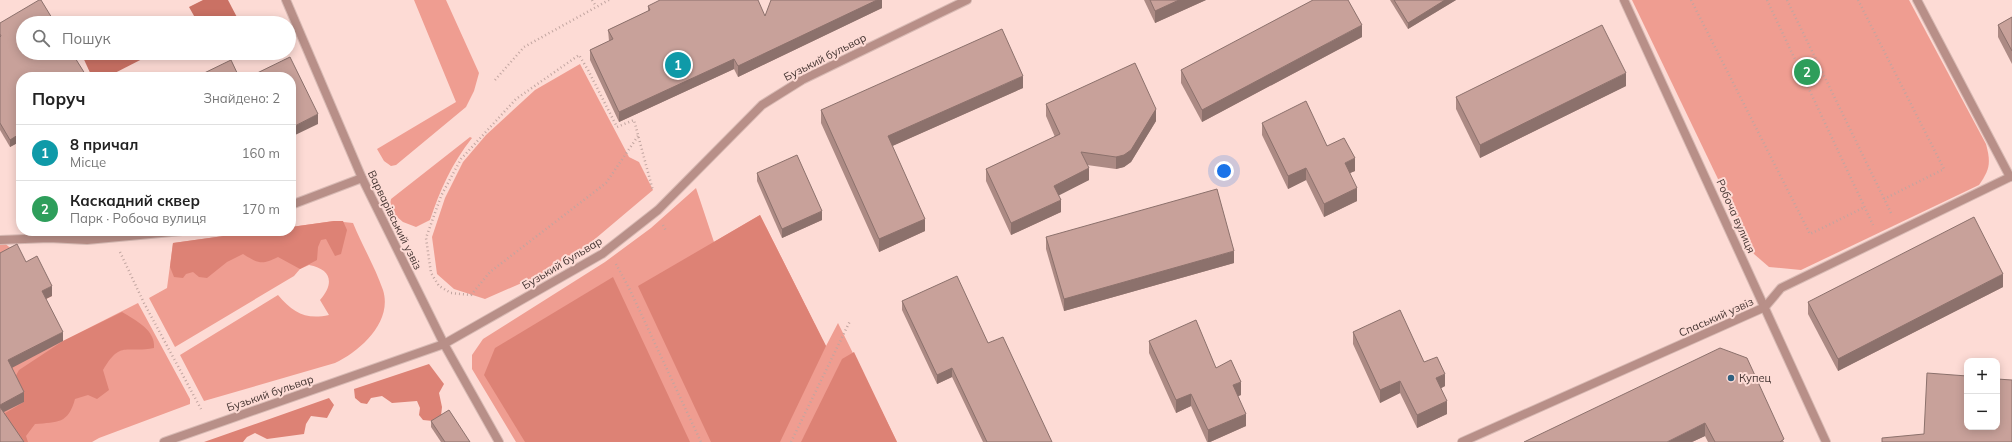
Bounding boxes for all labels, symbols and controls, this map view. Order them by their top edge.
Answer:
search box [16,16,296,60]
icon: search [30,27,52,49]
text: Пошук [62,29,111,48]
street label: Бузький бульвар [781,30,869,84]
pin: 1 [665,50,691,80]
pin: 2 [1794,57,1820,87]
text: Поруч [32,88,85,109]
text: Знайдено: 2 [203,90,280,106]
text: 8 причал [70,135,138,154]
text: 1 [41,145,49,161]
text: 160 m [242,145,280,161]
text: Місце [70,154,106,170]
your location [1214,161,1234,181]
street label: Варварівський узвіз [365,168,425,272]
street label: Робоча вулиця [1713,177,1759,255]
text: Каскадний сквер [70,191,200,210]
text: 2 [41,201,49,217]
text: 170 m [242,201,280,217]
text: Парк · Робоча вулиця [70,210,207,226]
street label: Бузький бульвар [519,233,605,292]
street label: Спаський узвіз [1677,294,1756,340]
map controls [1964,358,2000,430]
button: + [1964,358,2000,394]
street label: Бузький бульвар [225,371,316,414]
place label: Купец [1739,371,1772,385]
marker: Купец [1726,373,1736,383]
button: − [1964,394,2000,430]

